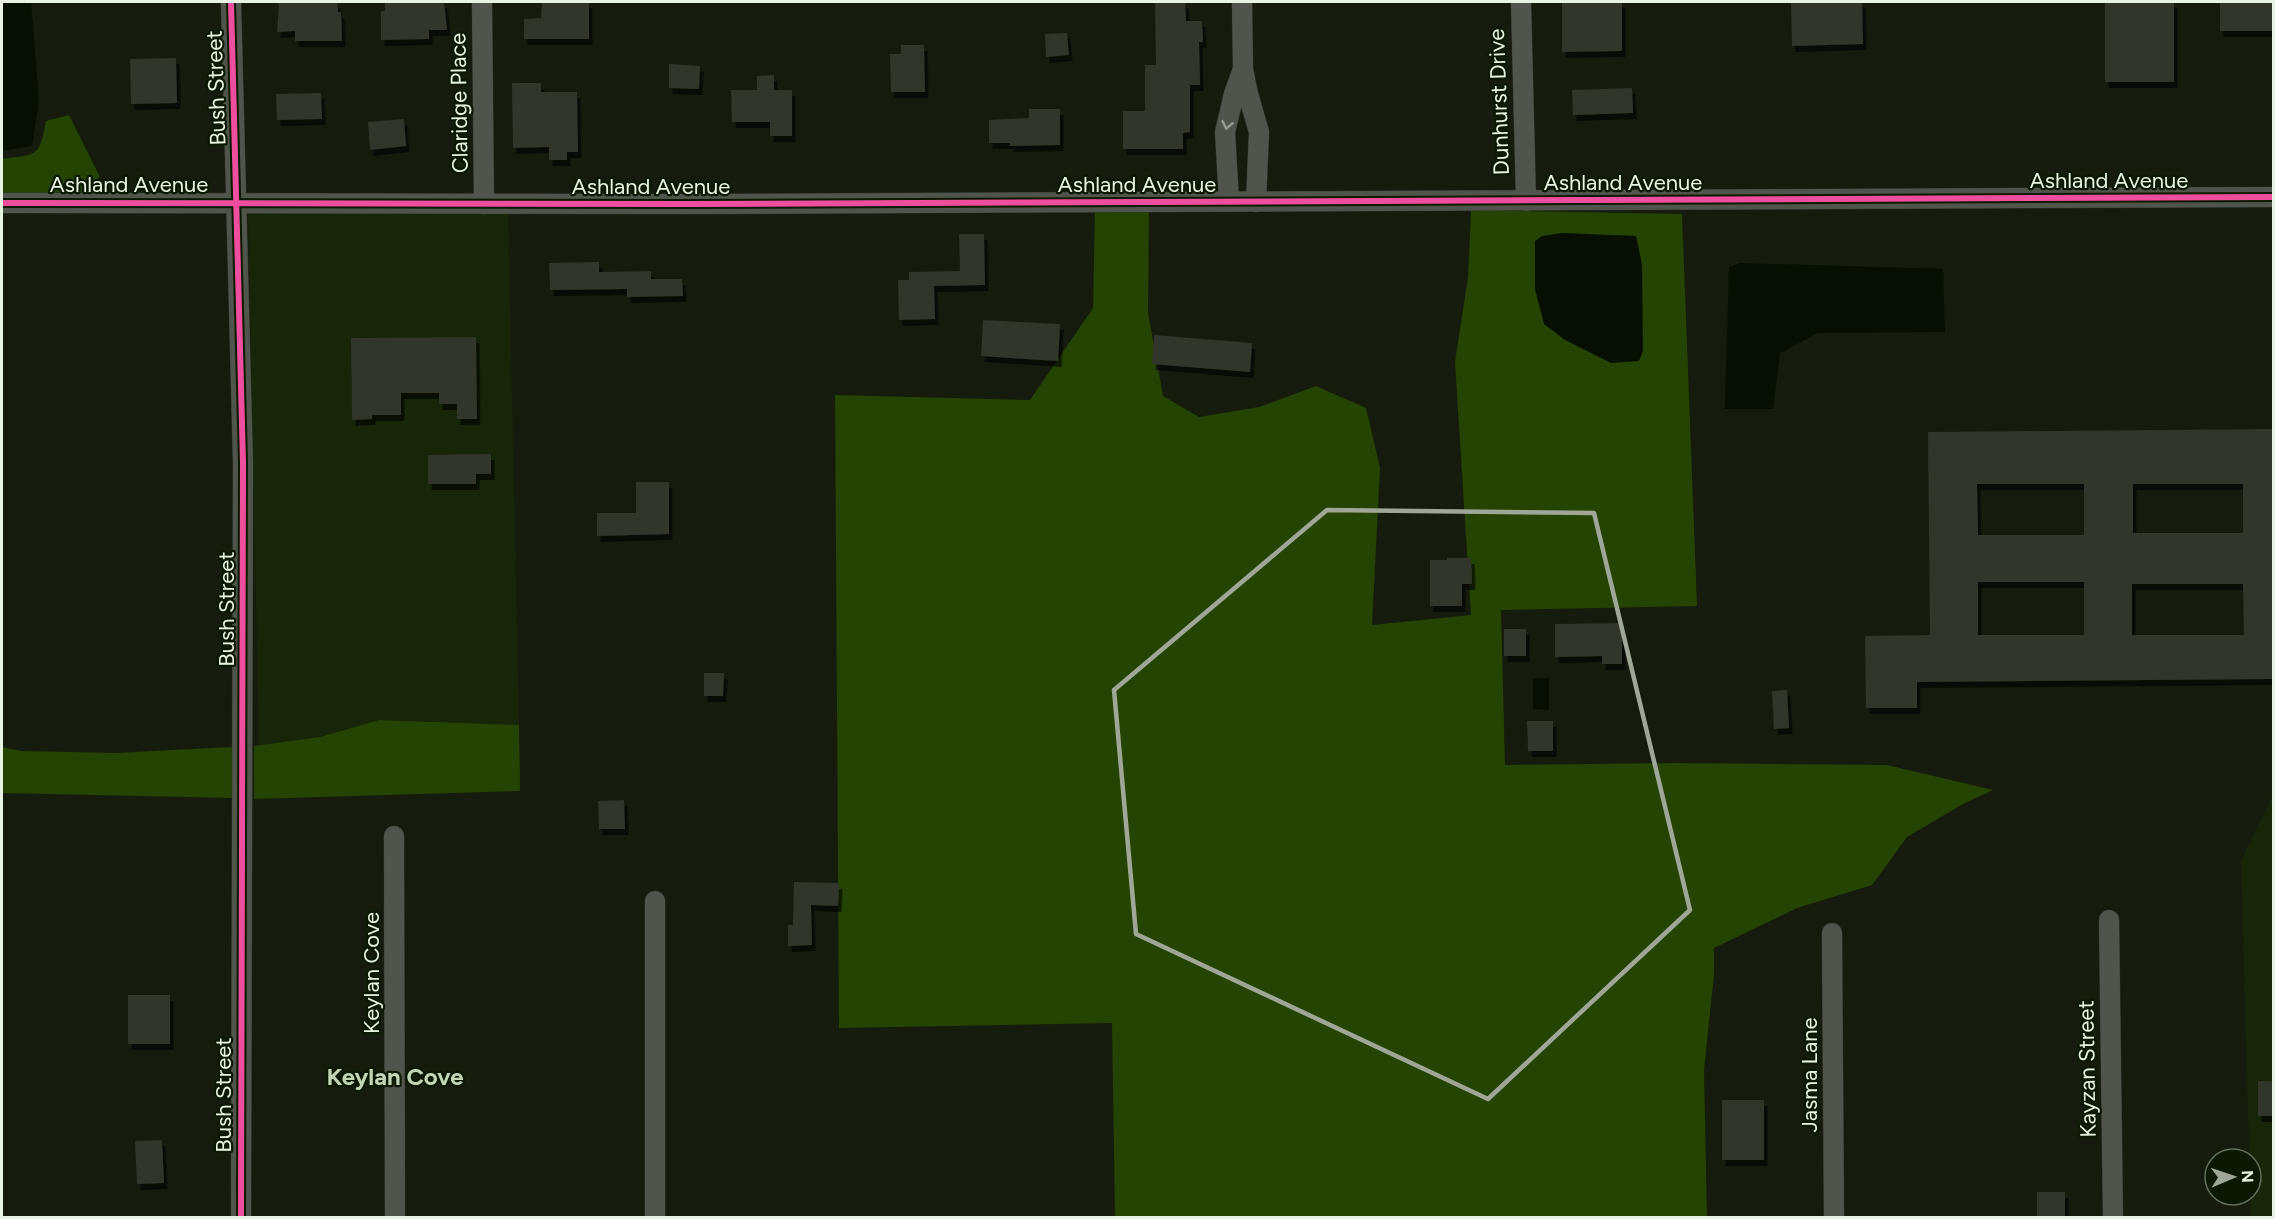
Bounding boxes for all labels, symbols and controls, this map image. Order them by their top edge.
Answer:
street label: Dunhurst Drive [1483,28,1515,176]
street label: Bush Street [200,30,232,146]
street label: Claridge Place [444,33,474,173]
one-way arrow [1221,120,1234,130]
street label: Ashland Avenue [2030,167,2188,194]
street label: Ashland Avenue [1544,169,1702,196]
street label: Ashland Avenue [50,171,208,198]
street label: Ashland Avenue [1058,171,1216,198]
street label: Ashland Avenue [572,173,730,200]
street label: Bush Street [213,551,240,667]
street label: Keylan Cove [358,912,385,1034]
street label: Kayzan Street [2072,1000,2102,1138]
street label: Jasma Lane [1796,1017,1823,1133]
street label: Bush Street [210,1037,237,1153]
district label: Keylan Cove [327,1062,463,1091]
north arrow [2203,1147,2263,1207]
text: N [2238,1170,2257,1183]

